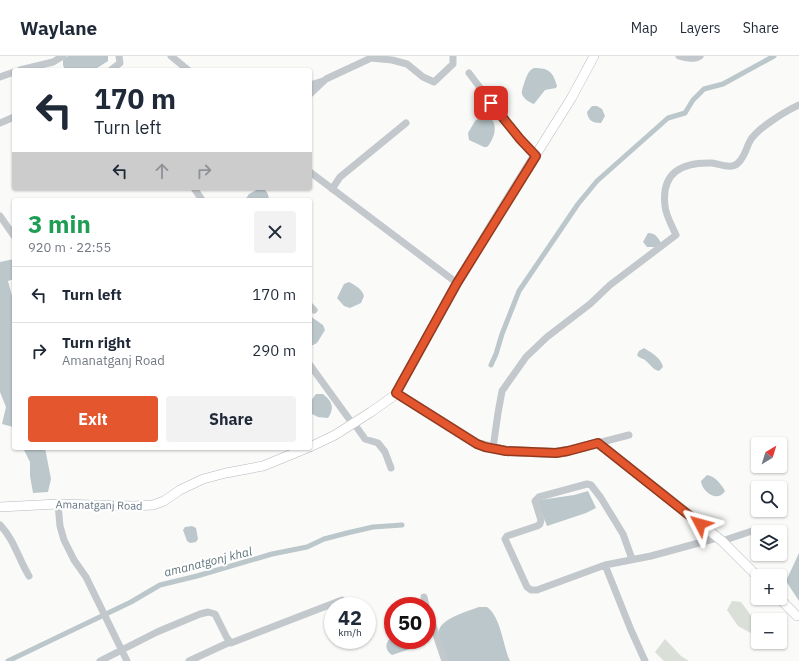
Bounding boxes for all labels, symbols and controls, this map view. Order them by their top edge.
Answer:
text: Waylane [20,16,97,40]
text: Map [631,19,658,37]
text: Layers [680,19,721,37]
text: Share [743,19,779,37]
text: 170 m [94,80,176,117]
icon: left [28,84,80,136]
pin [474,86,508,120]
icon: arrive [480,92,502,114]
text: Turn left [94,116,162,139]
icon: left [109,160,131,182]
icon: ahead [151,160,173,182]
icon: right [193,160,215,182]
text: 3 min [28,208,91,240]
button: close [254,211,296,253]
text: 920 m · 22:55 [28,239,111,256]
icon: left [28,284,50,306]
text: Turn left [62,285,122,304]
text: 170 m [252,285,296,304]
text: Turn right [62,333,131,352]
icon: right [28,340,50,362]
text: 290 m [252,341,296,360]
text: Amanatganj Road [62,352,165,369]
button: Exit [28,396,158,442]
button: Share [166,396,296,442]
north arrow [751,437,787,473]
map controls [751,437,787,649]
button: search [751,481,787,517]
street label: Amanatganj Road [55,497,143,513]
position arrow [679,503,721,545]
button: layers [751,525,787,561]
water label: amanatgonj khal [162,543,254,580]
button: + [751,569,787,605]
speed limit sign: 50 [384,597,436,649]
text: 42 [338,604,362,631]
button: − [751,613,787,649]
text: km/h [338,626,362,639]

